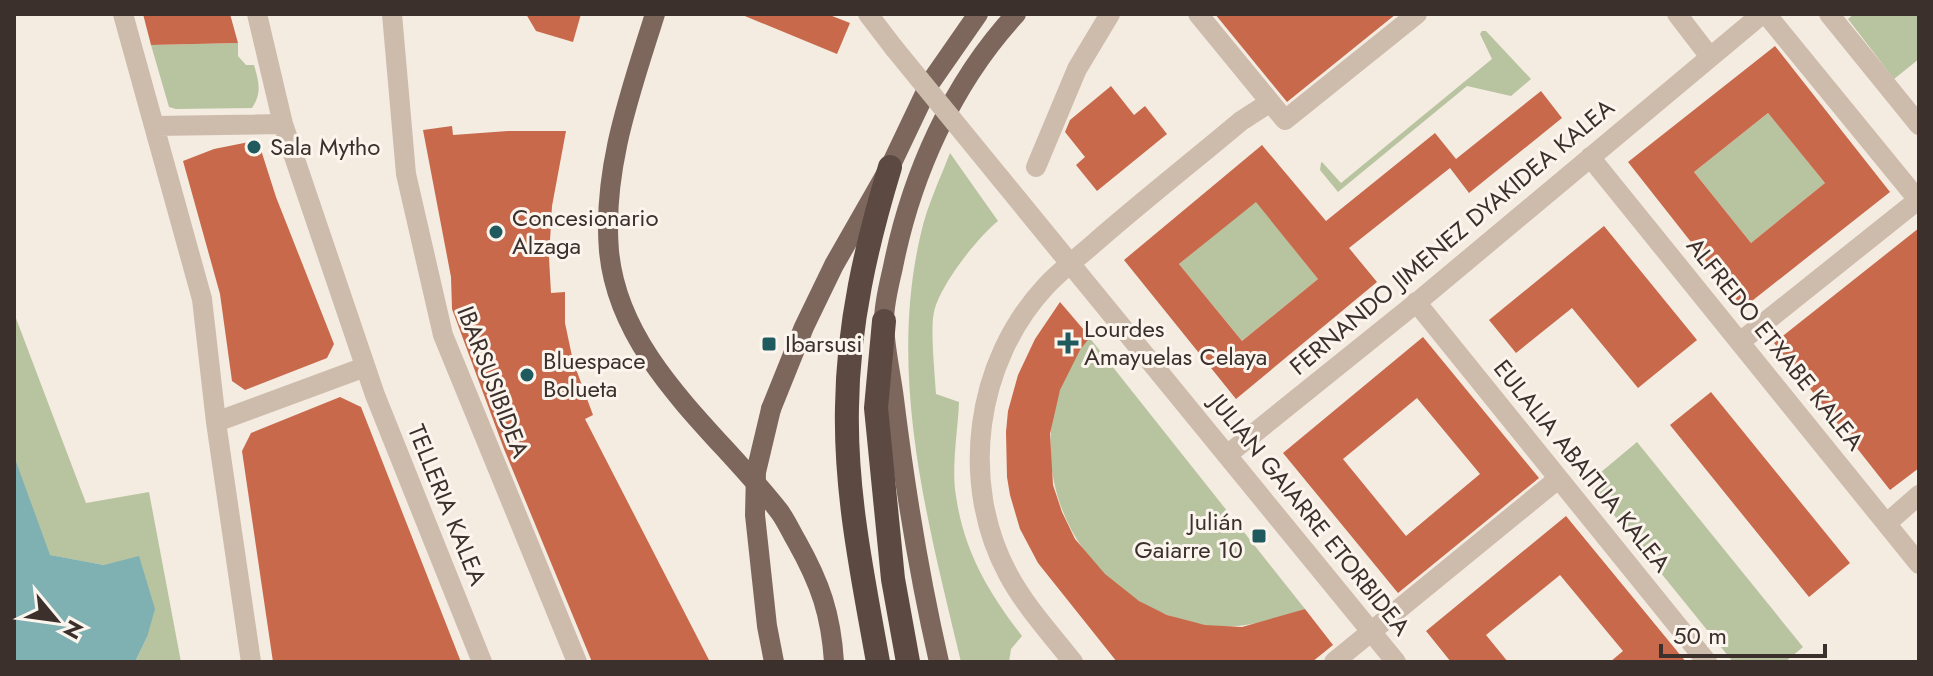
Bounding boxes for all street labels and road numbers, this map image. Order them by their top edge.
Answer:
street label: FERNANDO JIMENEZ DYAKIDEA KALEA [1282,90,1622,383]
street label: ALFREDO ETXABE KALEA [1678,230,1872,458]
street label: IBARSUSIBIDEA [448,301,539,463]
street label: EULALIA ABAITUA KALEA [1486,352,1679,580]
street label: JULIAN GAIARRE ETORBIDEA [1200,384,1419,643]
street label: TELLERIA KALEA [399,419,496,591]

